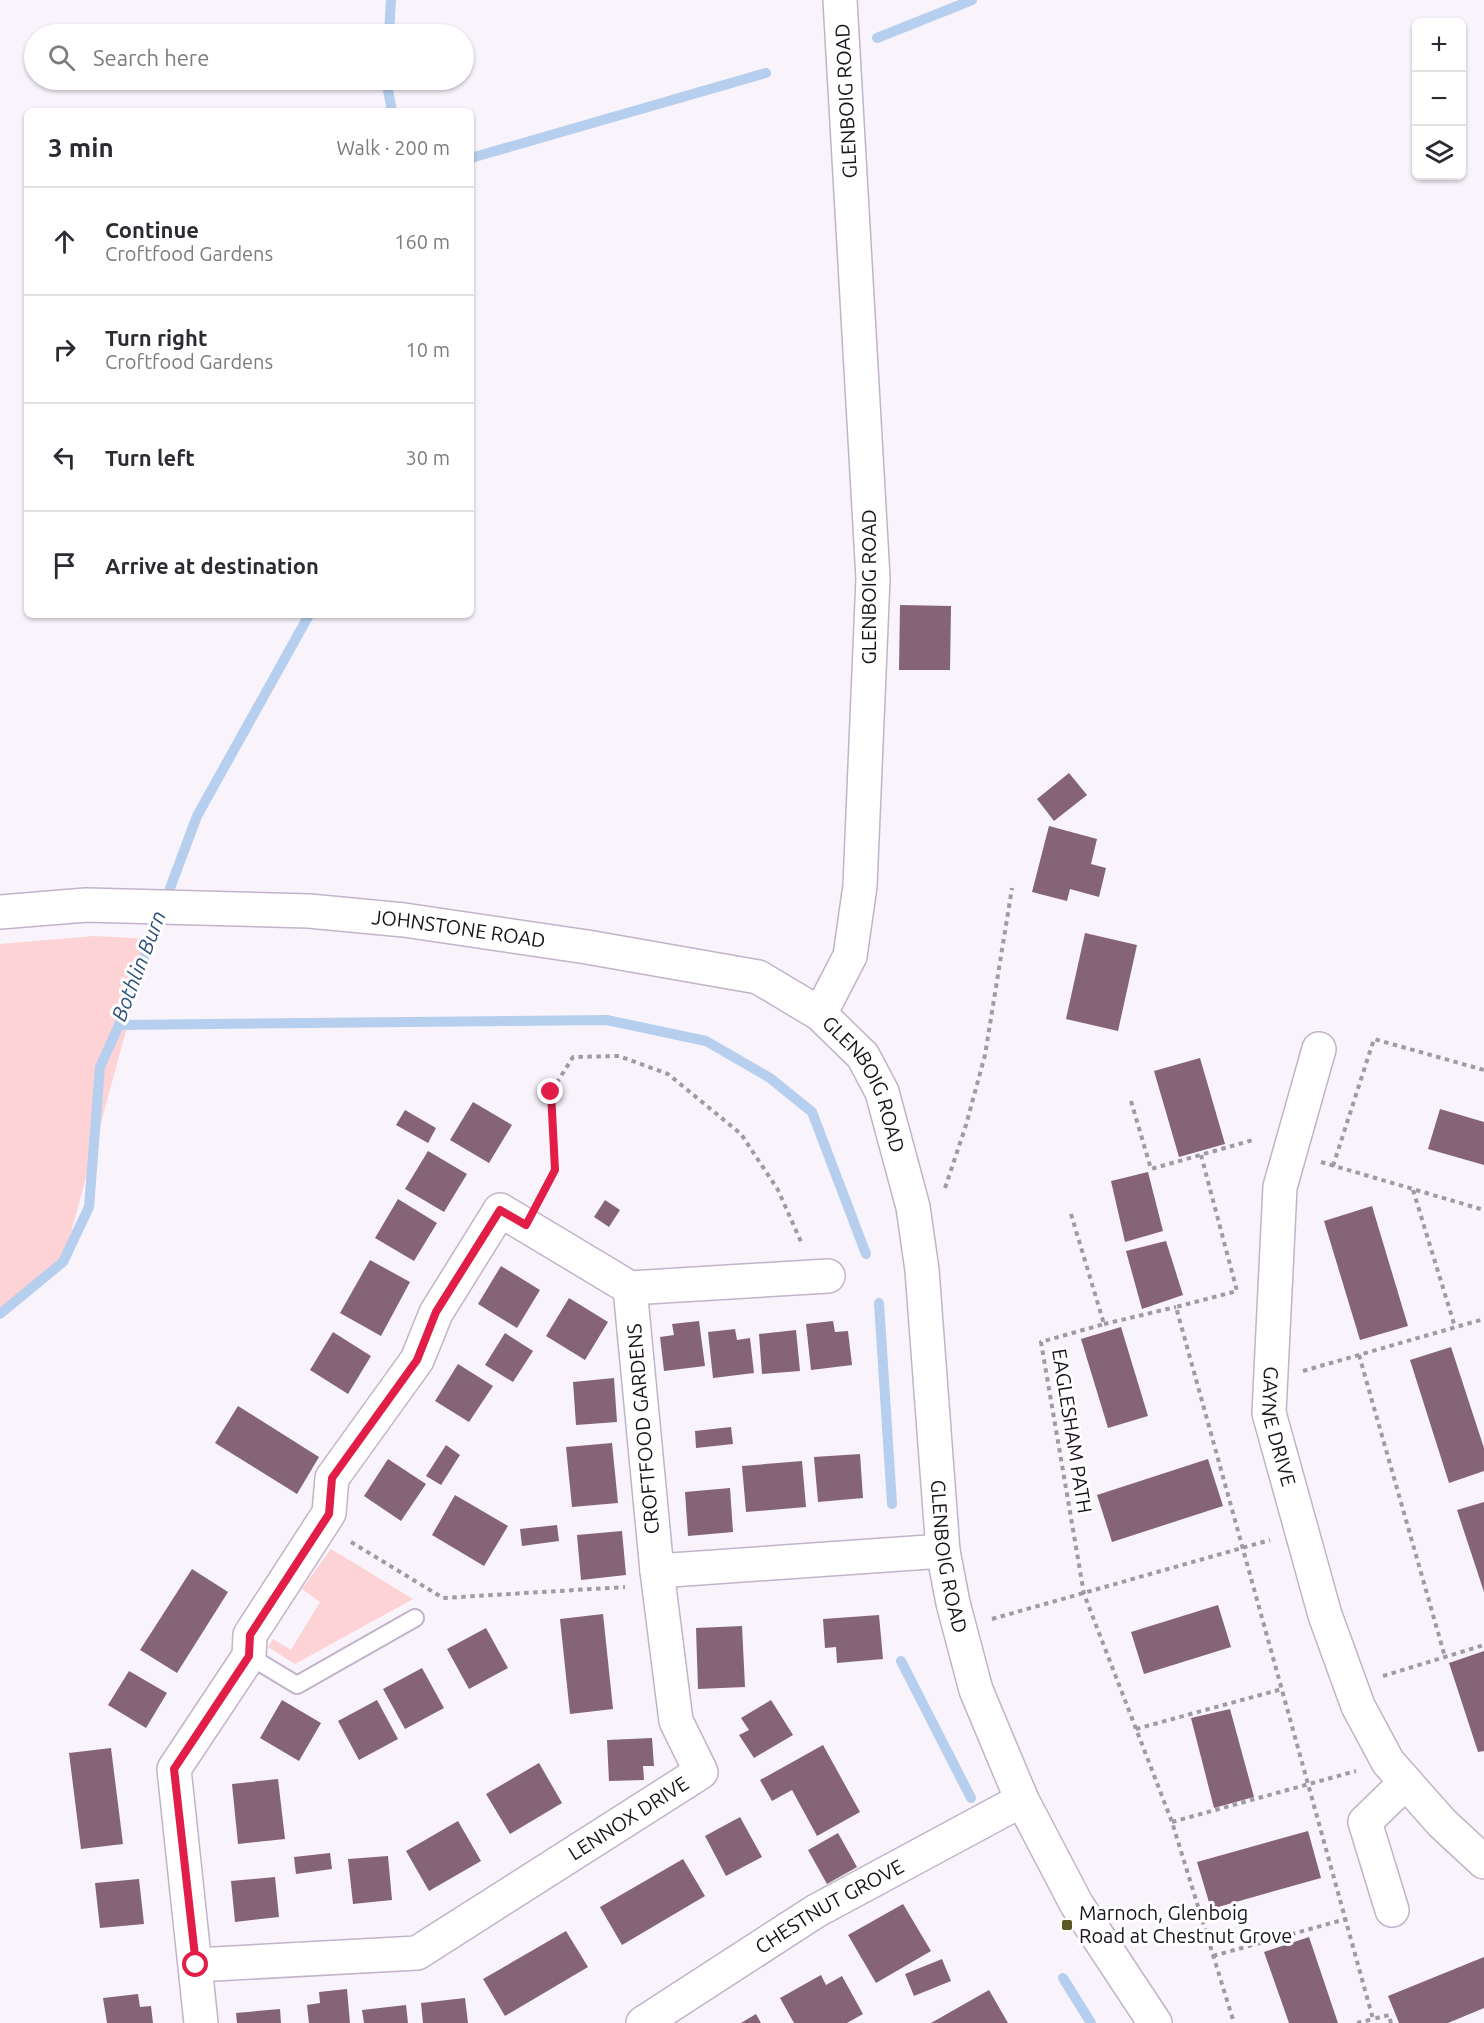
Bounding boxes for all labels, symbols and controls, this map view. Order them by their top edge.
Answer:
map controls [1412,18,1466,180]
button: + [1412,18,1466,72]
street label: GLENBOIG ROAD [830,23,861,179]
search box [24,24,474,90]
icon: search [45,41,78,74]
text: Search here [93,45,209,70]
button: − [1412,72,1466,126]
button: layers [1412,126,1466,180]
text: 3 min [48,133,114,162]
text: Walk · 200 m [337,136,450,159]
text: Continue [105,217,199,242]
icon: ahead [48,225,81,258]
text: 160 m [394,230,450,253]
text: Croftfood Gardens [105,242,273,265]
text: Turn right [105,325,207,350]
icon: right [48,333,81,366]
text: 10 m [406,338,450,361]
text: Croftfood Gardens [105,350,273,373]
icon: left [48,441,81,474]
text: Turn left [105,445,195,470]
text: 30 m [406,446,450,469]
street label: GLENBOIG ROAD [857,510,880,665]
icon: arrive [48,549,81,582]
text: Arrive at destination [105,553,319,578]
street label: JOHNSTONE ROAD [371,905,547,952]
water label: Bothlin Burn [106,907,170,1024]
street label: GLENBOIG ROAD [818,1011,910,1155]
route end [537,1078,563,1104]
street label: CROFTFOOD GARDENS [622,1323,663,1535]
street label: EAGLESHAM PATH [1048,1347,1097,1515]
street label: GAYNE DRIVE [1258,1366,1301,1489]
street label: GLENBOIG ROAD [927,1479,972,1635]
street label: LENNOX DRIVE [564,1771,692,1865]
street label: CHESTNUT GROVE [751,1854,907,1958]
place label: Marnoch, Glenboig Road at Chestnut Grove [1079,1901,1292,1947]
marker: Marnoch, Glenboig Road at Chestnut Grove [1060,1918,1074,1932]
route start [182,1951,208,1977]

